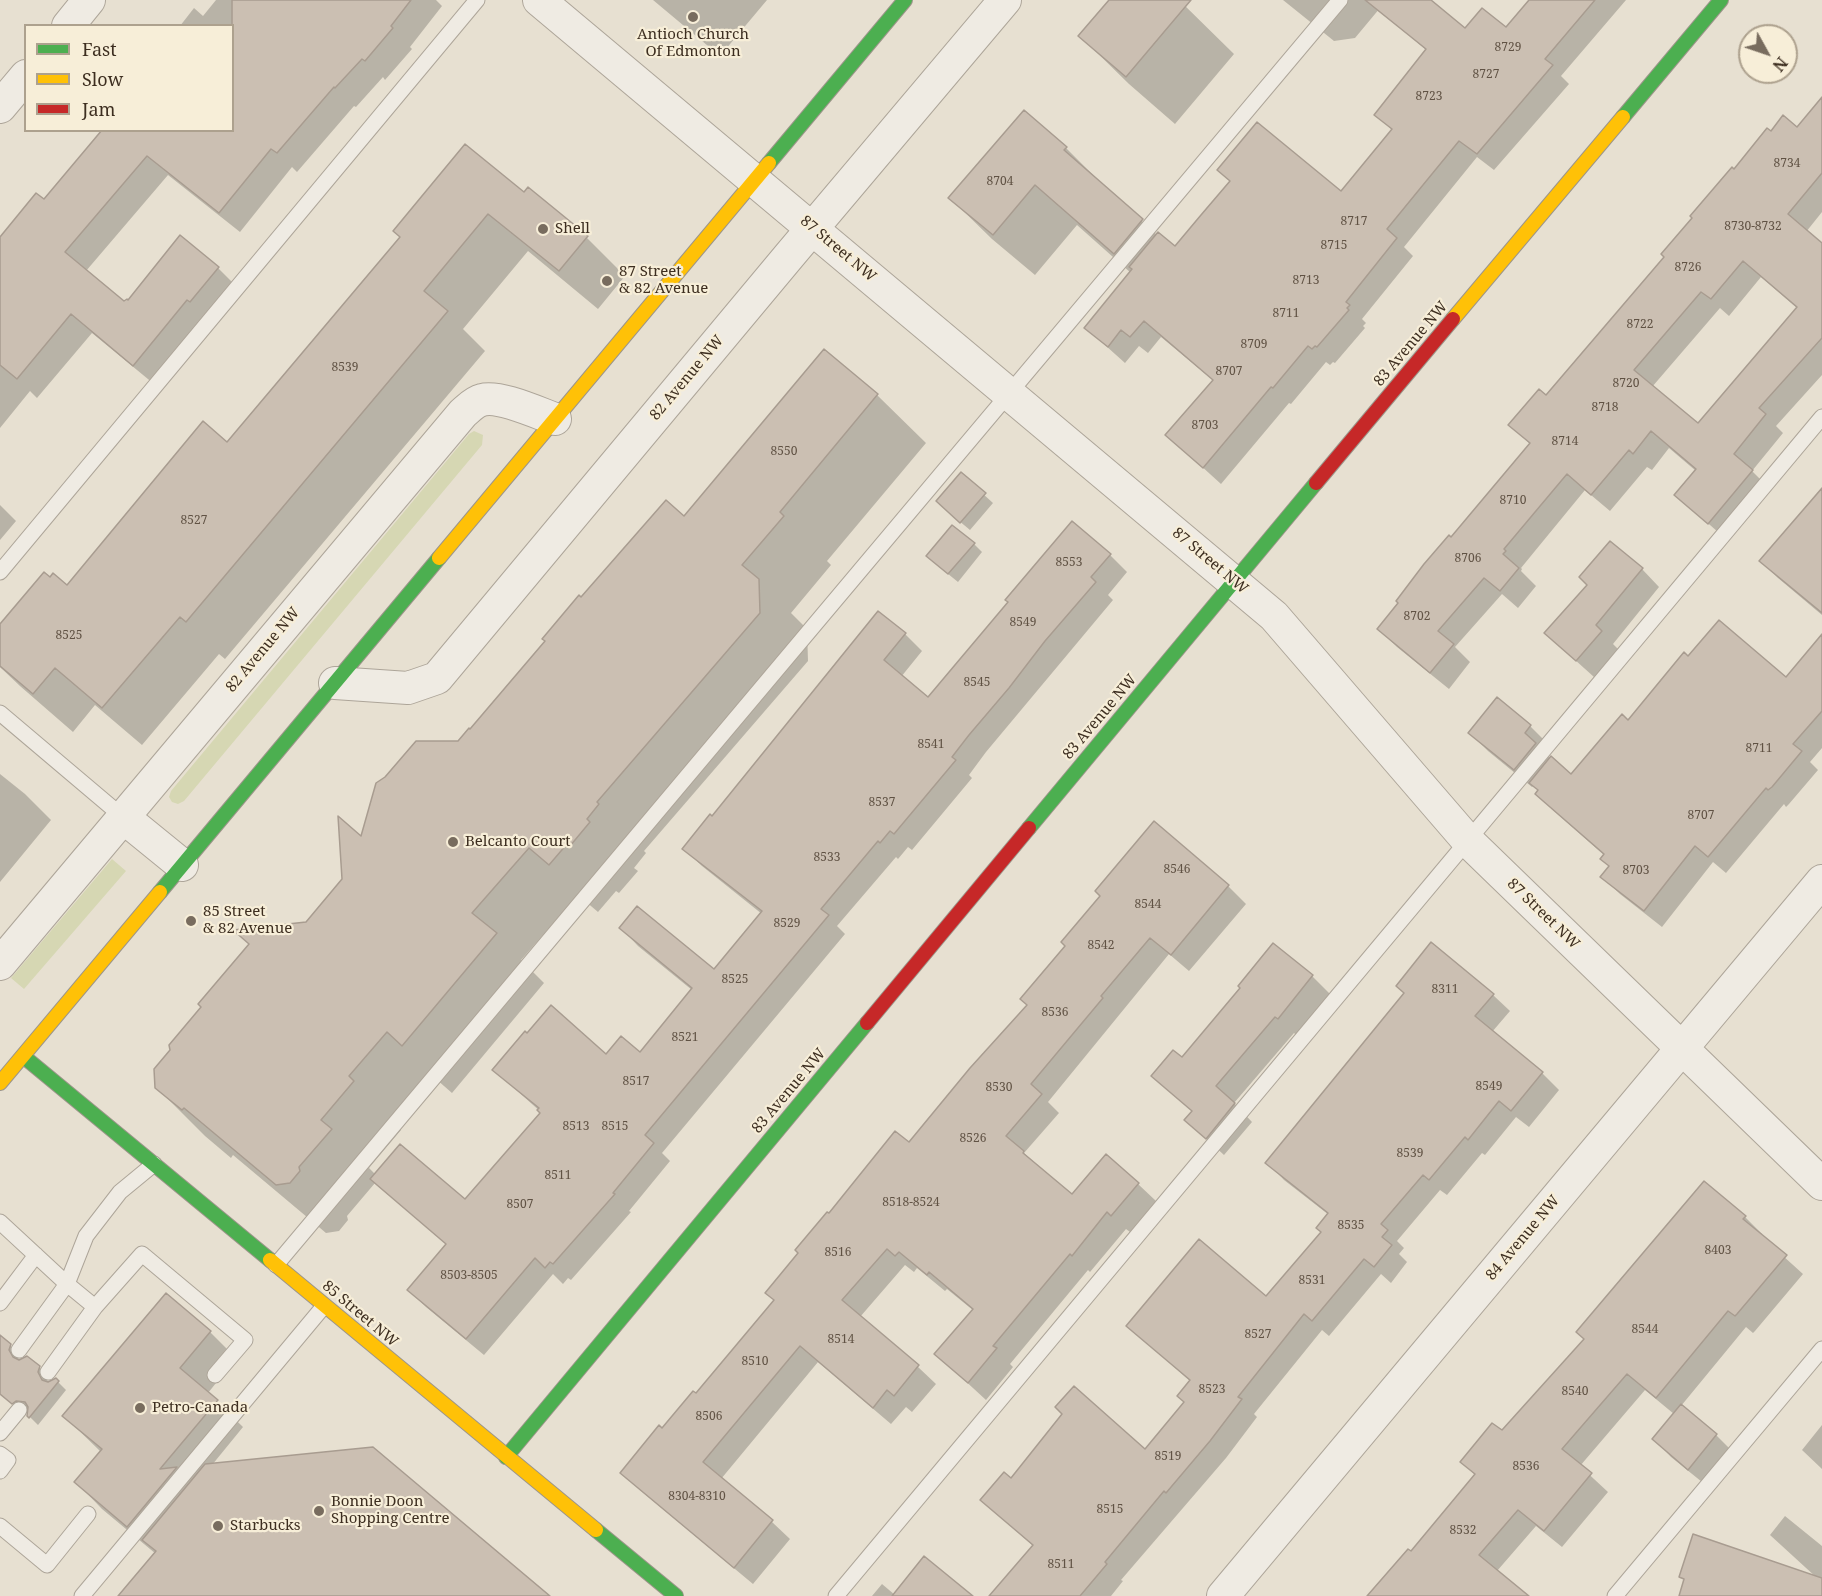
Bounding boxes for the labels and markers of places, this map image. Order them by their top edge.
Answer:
marker: Antioch Church Of Edmonton [686,10,700,24]
place label: Antioch Church Of Edmonton [637,26,749,61]
place label: Shell [555,220,590,238]
marker: Shell [536,222,550,236]
place label: 87 Street & 82 Avenue [619,263,708,298]
marker: 87 Street & 82 Avenue [600,274,614,288]
place label: Belcanto Court [465,833,571,851]
marker: Belcanto Court [446,835,460,849]
place label: 85 Street & 82 Avenue [203,903,292,938]
marker: 85 Street & 82 Avenue [184,914,198,928]
place label: Petro-Canada [152,1399,248,1417]
marker: Petro-Canada [133,1401,147,1415]
place label: Bonnie Doon Shopping Centre [331,1493,449,1528]
marker: Bonnie Doon Shopping Centre [312,1504,326,1518]
place label: Starbucks [230,1517,301,1535]
marker: Starbucks [211,1519,225,1533]

